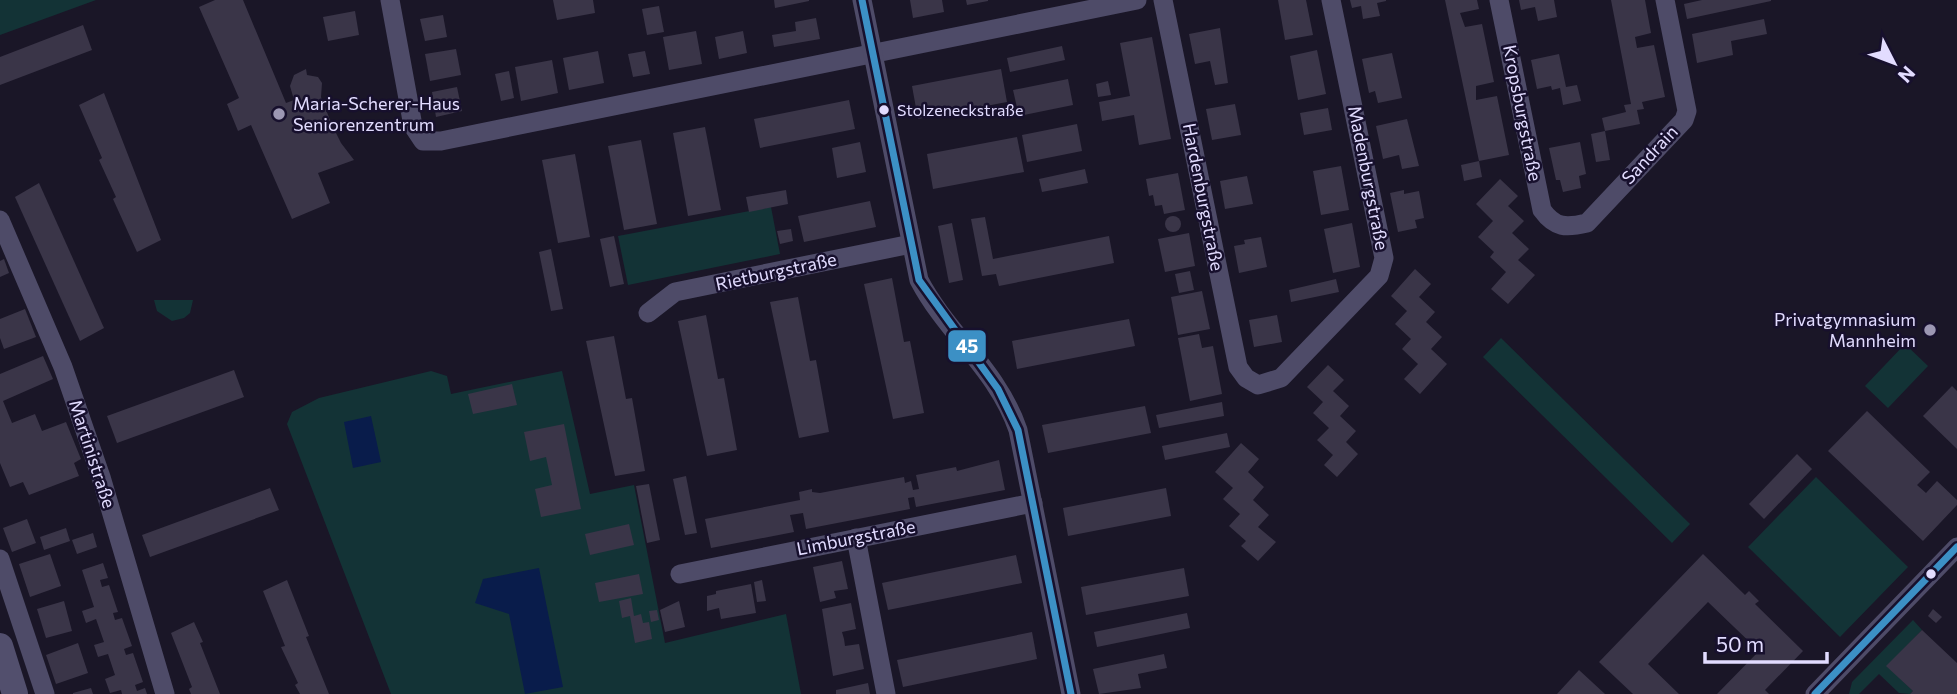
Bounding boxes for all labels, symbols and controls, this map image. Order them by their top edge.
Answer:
north arrow [1859,28,1929,98]
street label: Kropsburgstraße [1499,43,1547,183]
text: N [1894,62,1920,88]
place label: Maria-Scherer-Haus Seniorenzentrum [293,92,460,135]
place label: Stolzeneckstraße [897,100,1023,119]
marker: Stolzeneckstraße [877,103,891,117]
street label: Madenburgstraße [1344,104,1394,252]
marker: Maria-Scherer-Haus Seniorenzentrum [271,106,287,122]
street label: Sandrain [1617,120,1682,188]
street label: Hardenburgstraße [1179,121,1229,273]
street label: Rietburgstraße [713,247,838,295]
place label: Privatgymnasium Mannheim [1774,308,1916,351]
marker: Privatgymnasium Mannheim [1922,322,1938,338]
line badge: 45 [947,329,987,363]
text: 45 [956,334,978,357]
street label: Martinistraße [65,397,121,511]
street label: Limburgstraße [794,515,917,559]
unlabelled marker [1924,567,1938,581]
scale bar [1705,620,1828,664]
text: 50 m [1716,631,1764,656]

